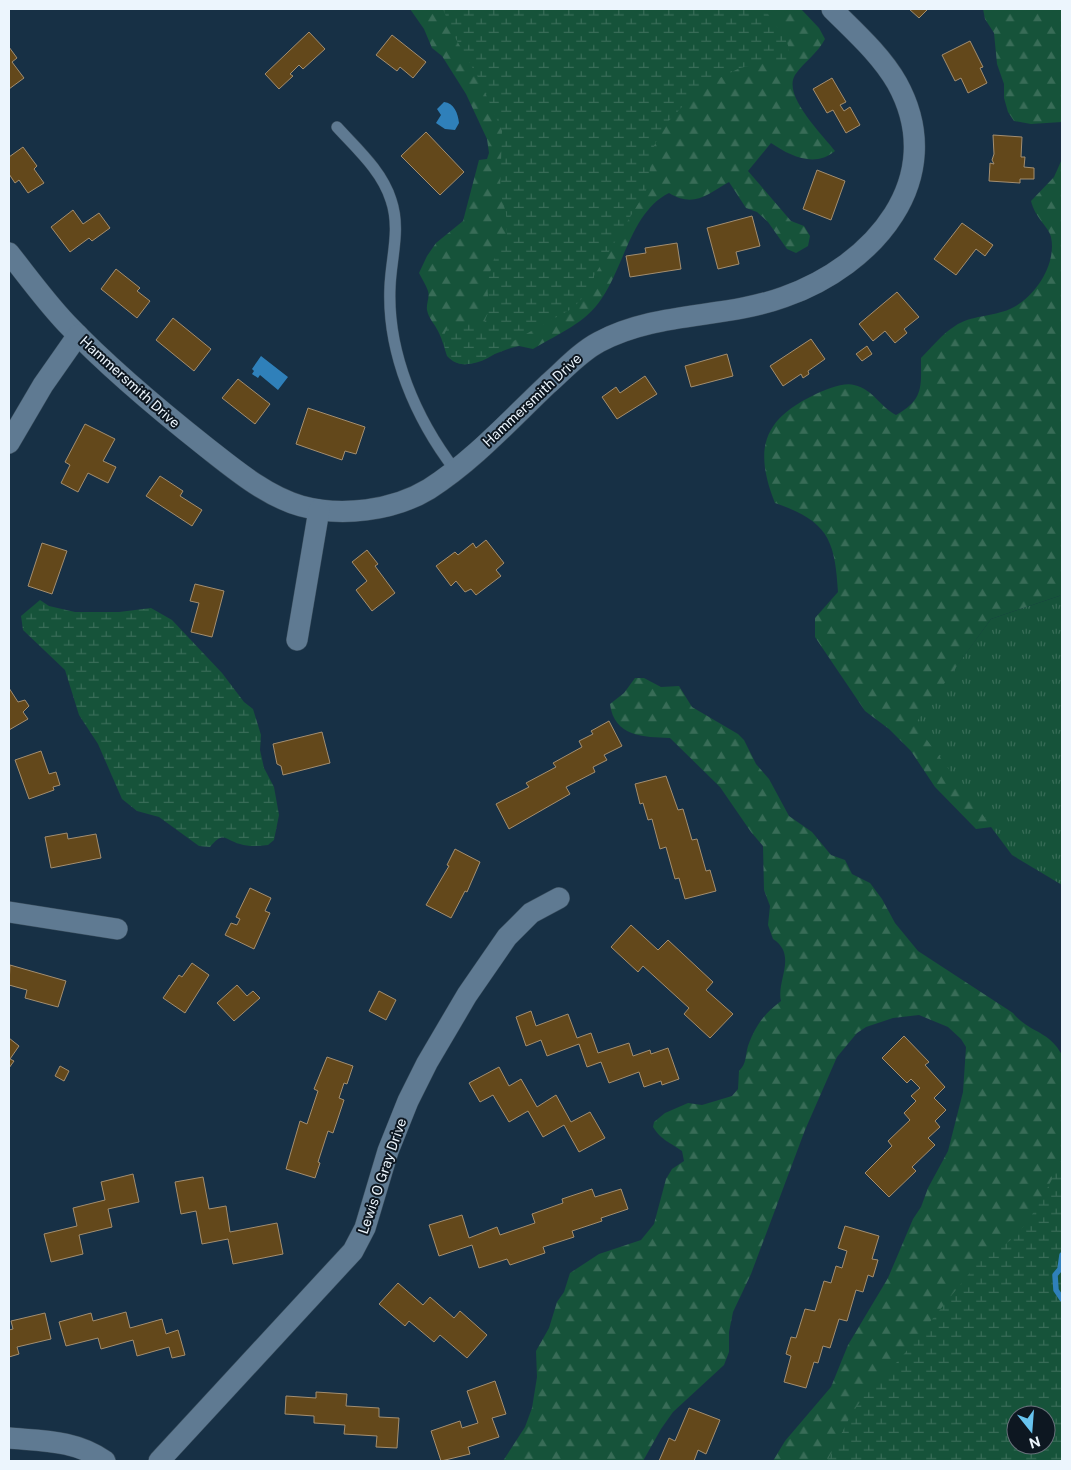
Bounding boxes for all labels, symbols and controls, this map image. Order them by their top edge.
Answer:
street label: Hammersmith Drive [77,333,183,431]
street label: Hammersmith Drive [479,350,585,450]
street label: Lewis O Gray Drive [355,1116,409,1236]
north arrow [1006,1405,1056,1455]
text: N [1027,1433,1042,1452]

